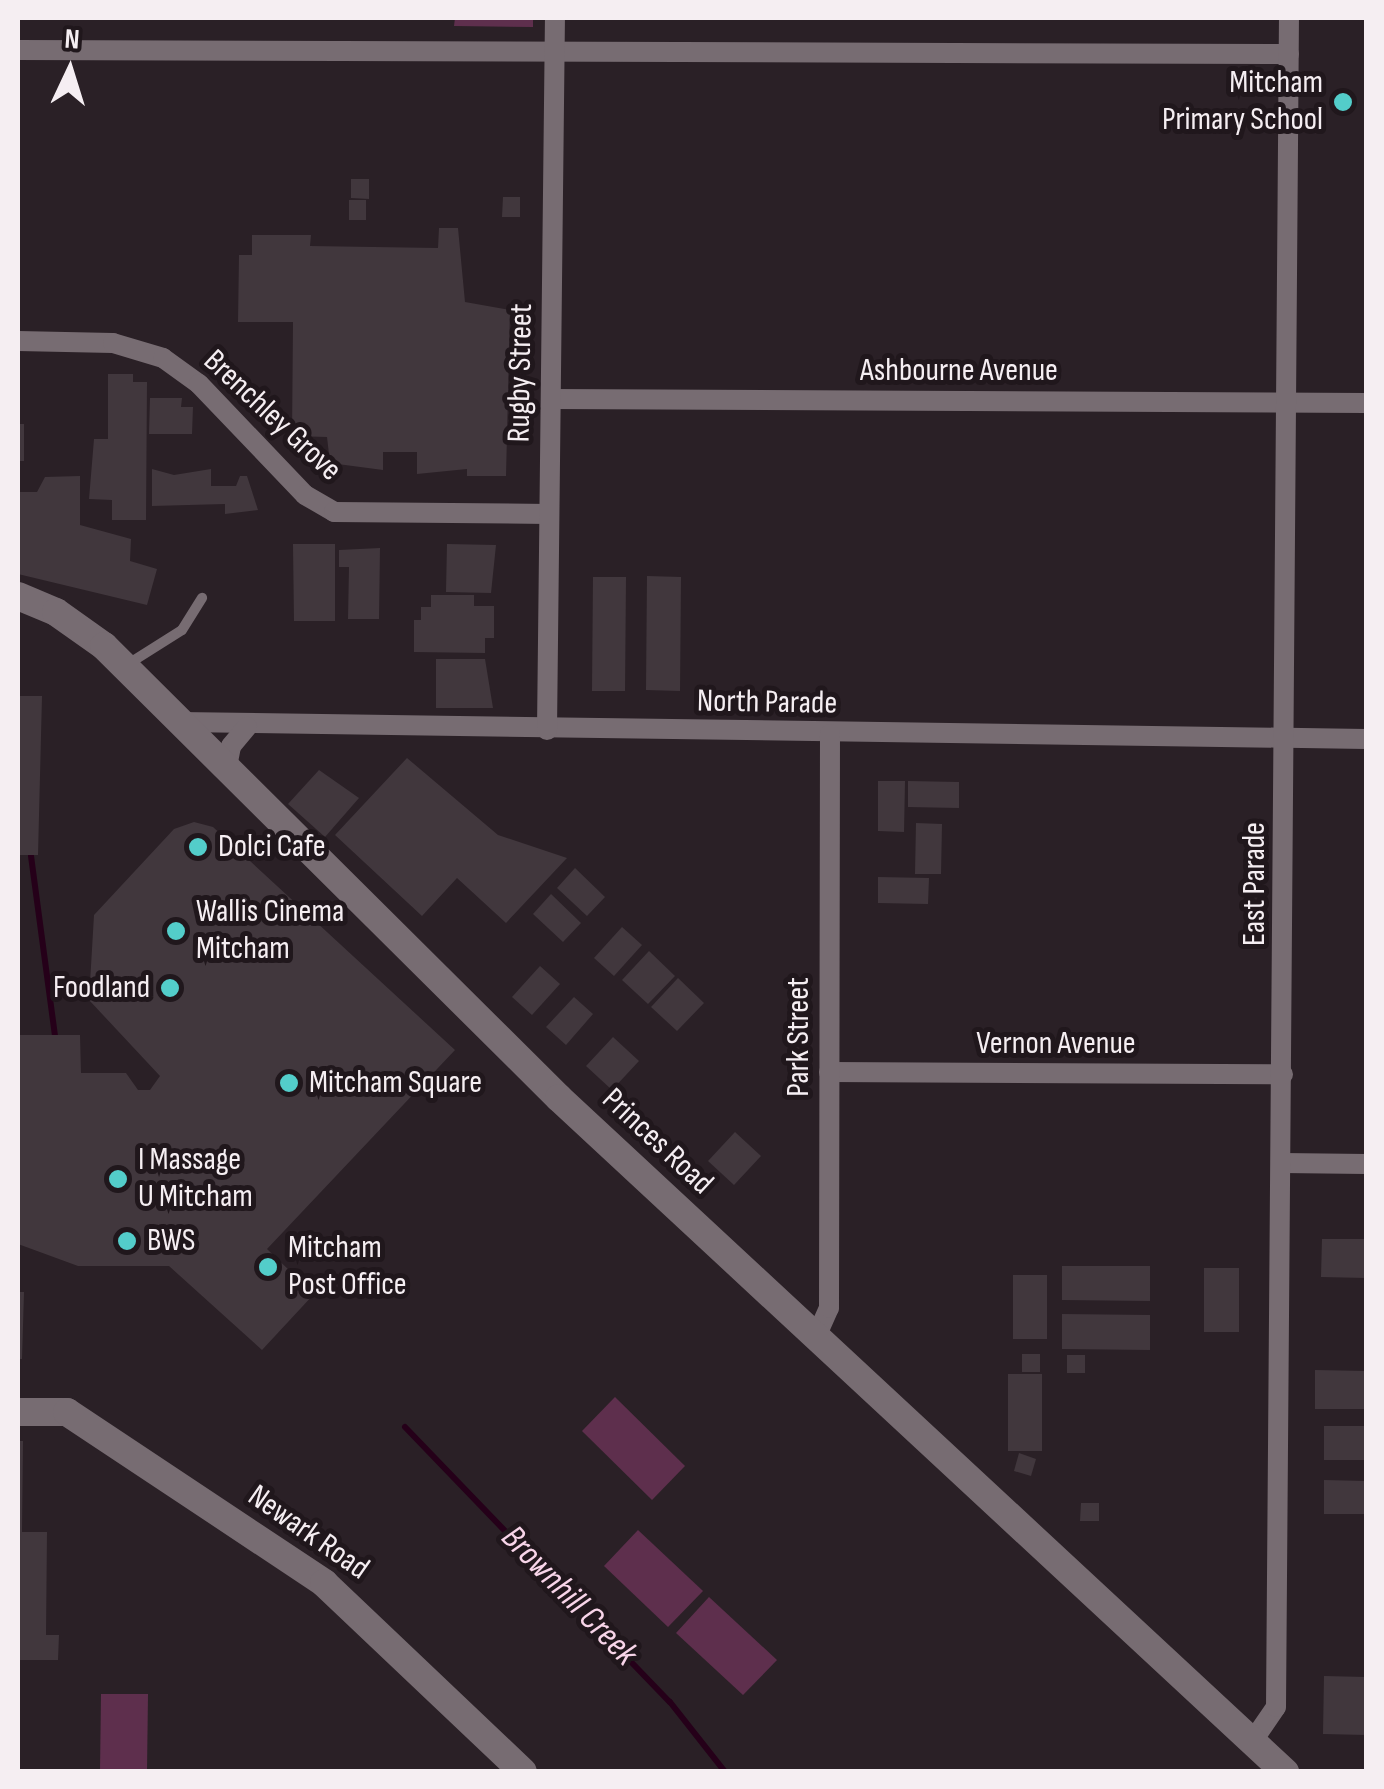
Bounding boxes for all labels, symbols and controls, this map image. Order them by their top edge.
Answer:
north arrow [20,20,120,120]
text: N [64,23,81,57]
place label: Mitcham Primary School [1162,65,1323,140]
marker: Mitcham Primary School [1332,91,1354,113]
street label: Rugby Street [501,303,541,443]
street label: Brenchley Grove [195,342,349,490]
street label: Ashbourne Avenue [860,352,1058,390]
street label: North Parade [697,683,837,723]
street label: East Parade [1236,822,1274,946]
place label: Dolci Cafe [218,828,326,866]
marker: Dolci Cafe [187,836,209,858]
place label: Wallis Cinema Mitcham [196,894,344,969]
marker: Wallis Cinema Mitcham [165,920,187,942]
place label: Foodland [53,969,150,1007]
marker: Foodland [159,977,181,999]
street label: Park Street [780,977,818,1097]
street label: Vernon Avenue [976,1025,1136,1063]
place label: Mitcham Square [309,1064,482,1102]
marker: Mitcham Square [278,1072,300,1094]
street label: Princes Road [594,1081,720,1203]
place label: I Massage U Mitcham [138,1142,253,1217]
marker: I Massage U Mitcham [107,1168,129,1190]
place label: BWS [147,1222,196,1260]
marker: BWS [116,1230,138,1252]
place label: Mitcham Post Office [288,1230,407,1305]
marker: Mitcham Post Office [257,1256,279,1278]
street label: Newark Road [240,1477,376,1589]
water label: Brownhill Creek [492,1517,646,1675]

